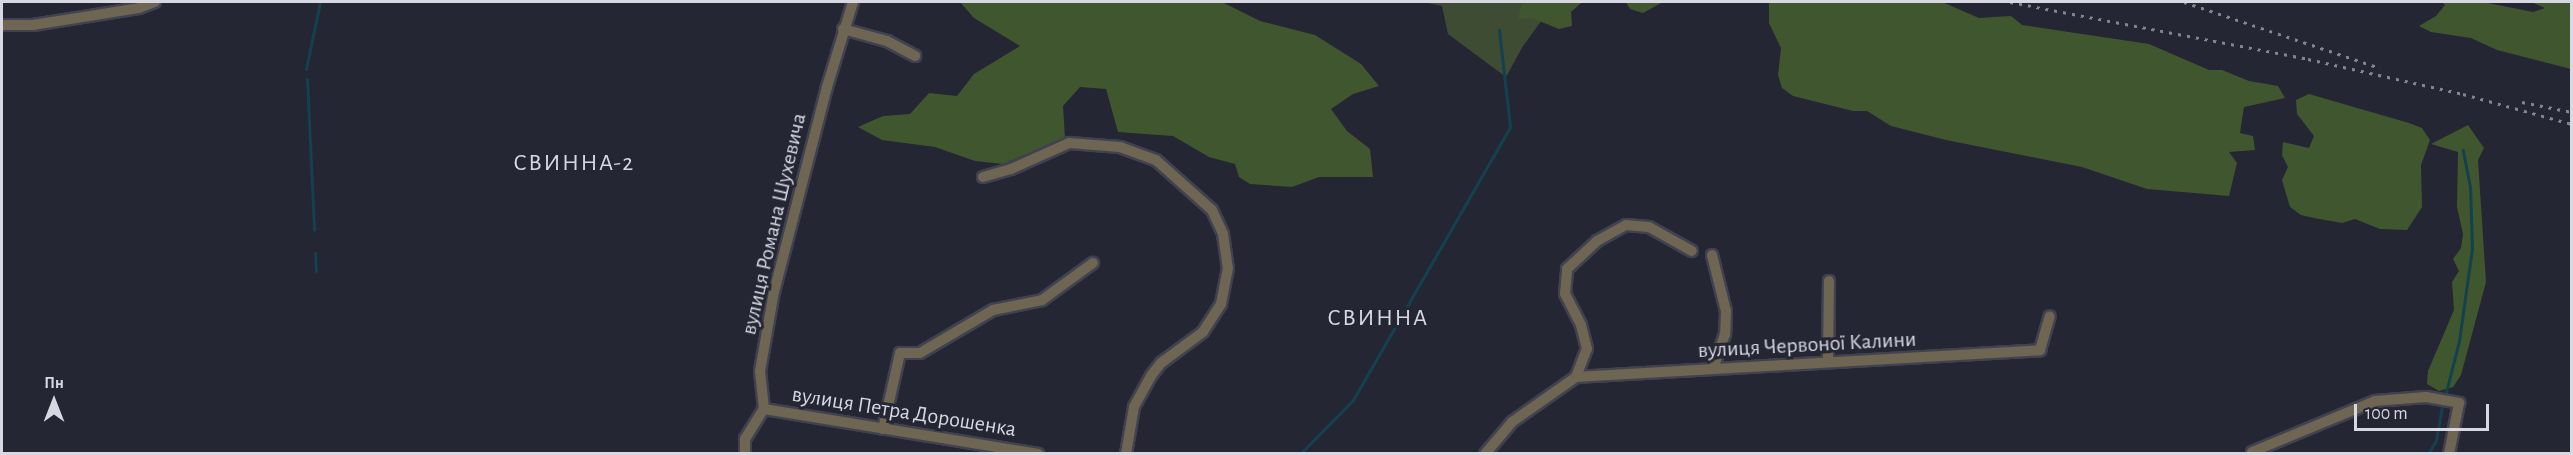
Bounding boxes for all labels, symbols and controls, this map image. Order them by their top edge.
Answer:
street label: вулиця Романа Шухевича [736,111,812,337]
district label: СВИННА-2 [513,150,635,178]
district label: СВИННА [1327,305,1429,333]
street label: вулиця Червоної Калини [1697,326,1917,364]
north arrow [24,371,84,431]
text: Пн [44,375,64,391]
street label: вулиця Петра Дорошенка [790,381,1018,443]
scale bar [2357,392,2492,430]
text: 100 m [2365,405,2408,423]

